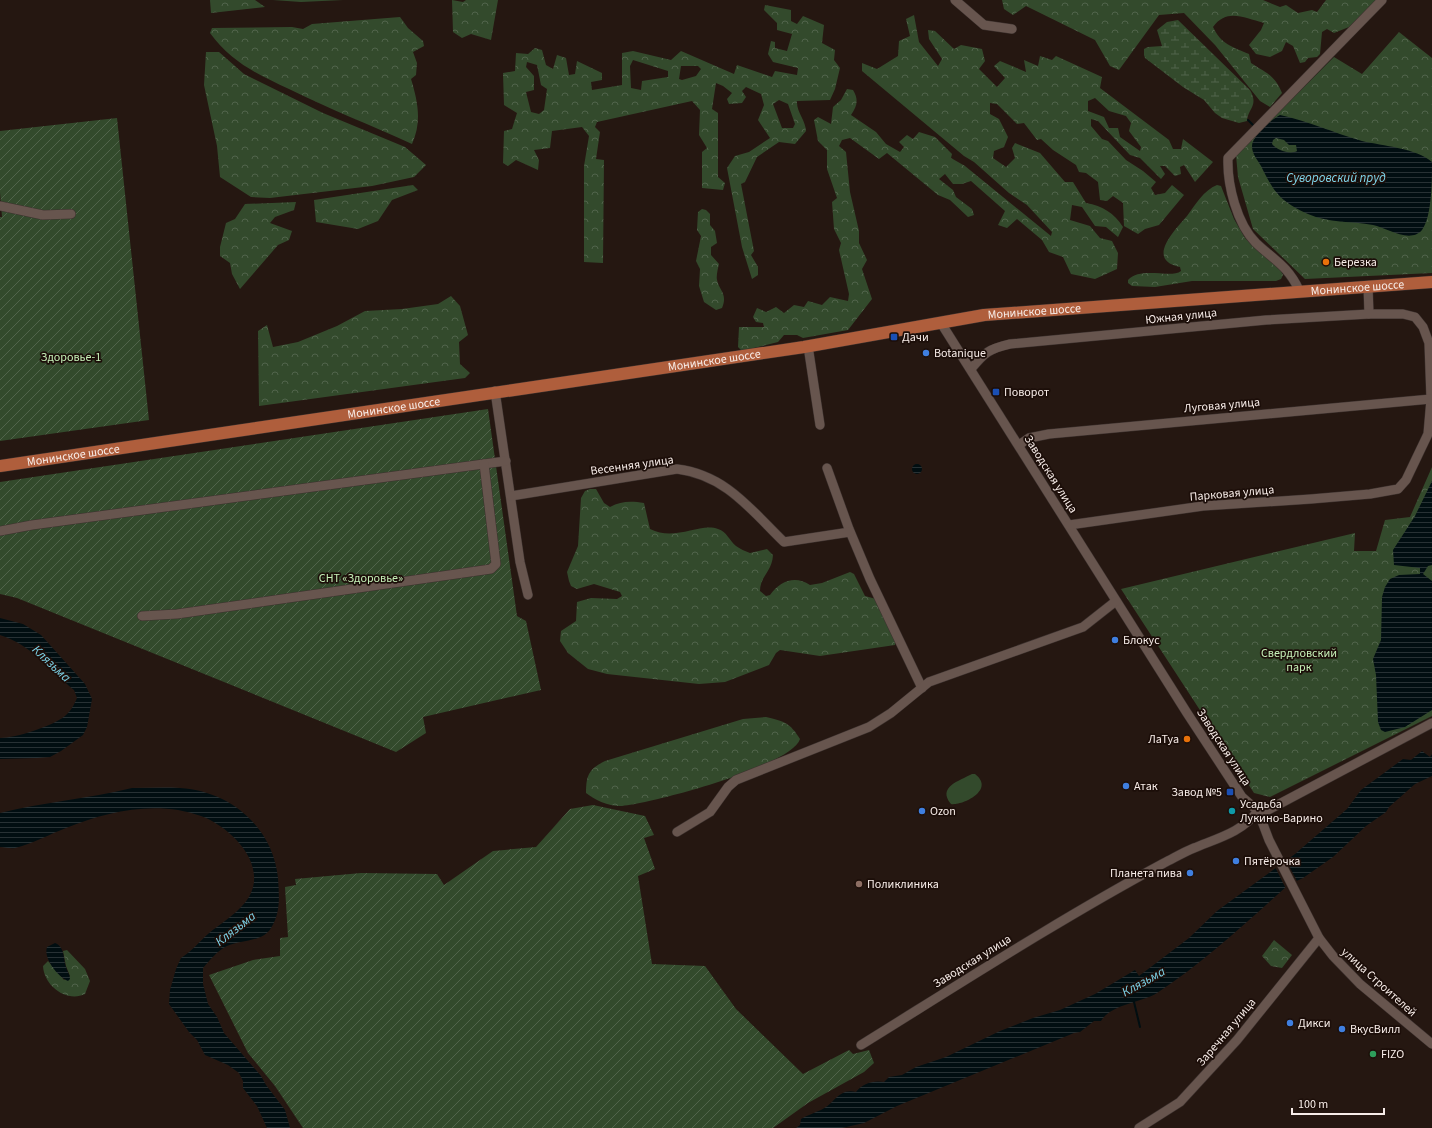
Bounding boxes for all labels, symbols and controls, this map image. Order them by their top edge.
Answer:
water label: Суворовский пруд [1286,169,1386,187]
place label: Березка [1334,254,1377,271]
marker: Березка [1321,257,1331,267]
street label: Монинское шоссе [1310,276,1405,300]
street label: Монинское шоссе [987,300,1082,324]
street label: Южная улица [1144,304,1218,329]
place label: Дачи [902,329,929,346]
marker: Дачи [889,332,899,342]
place label: Botanique [934,345,986,362]
street label: Монинское шоссе [667,346,762,376]
marker: Botanique [921,348,931,358]
park label: Здоровье-1 [41,349,101,366]
place label: Поворот [1004,384,1050,401]
marker: Поворот [991,387,1001,397]
street label: Монинское шоссе [346,393,441,423]
street label: Луговая улица [1183,394,1261,417]
street label: Заводская улица [1020,432,1081,517]
street label: Монинское шоссе [26,440,121,471]
street label: Весенняя улица [589,451,675,480]
street label: Парковая улица [1189,481,1275,506]
park label: СНТ «Здоровье» [319,570,403,587]
place label: Блокус [1123,632,1160,649]
marker: Блокус [1110,635,1120,645]
water label: Клязьма [28,641,75,686]
park label: Свердловский парк [1261,645,1337,676]
street label: Заводская улица [1192,705,1255,789]
place label: ЛаТуа [1148,731,1179,748]
marker: ЛаТуа [1182,734,1192,744]
place label: Атак [1134,778,1158,795]
marker: Атак [1121,781,1131,791]
place label: Завод №5 [1171,784,1222,801]
marker: Завод №5 [1225,787,1235,797]
place label: Усадьба Лукино-Варино [1240,796,1323,827]
place label: Ozon [930,803,956,820]
marker: Ozon [917,806,927,816]
marker: Усадьба Лукино-Варино [1227,806,1237,816]
place label: Пятёрочка [1244,853,1300,870]
marker: Пятёрочка [1231,856,1241,866]
place label: Планета пива [1110,865,1182,882]
marker: Планета пива [1185,868,1195,878]
place label: Поликлиника [867,876,939,893]
marker: Поликлиника [854,879,864,889]
water label: Клязьма [212,907,260,950]
street label: Заводская улица [930,931,1015,992]
street label: улица Строителей [1337,944,1420,1021]
water label: Клязьма [1119,963,1168,1001]
street label: Заречная улица [1193,995,1260,1070]
place label: Дикси [1298,1015,1331,1032]
marker: Дикси [1285,1018,1295,1028]
place label: ВкусВилл [1350,1021,1400,1038]
marker: ВкусВилл [1337,1024,1347,1034]
place label: FIZO [1381,1046,1404,1063]
marker: FIZO [1368,1049,1378,1059]
scale bar [1292,1090,1384,1116]
text: 100 m [1298,1096,1328,1113]

